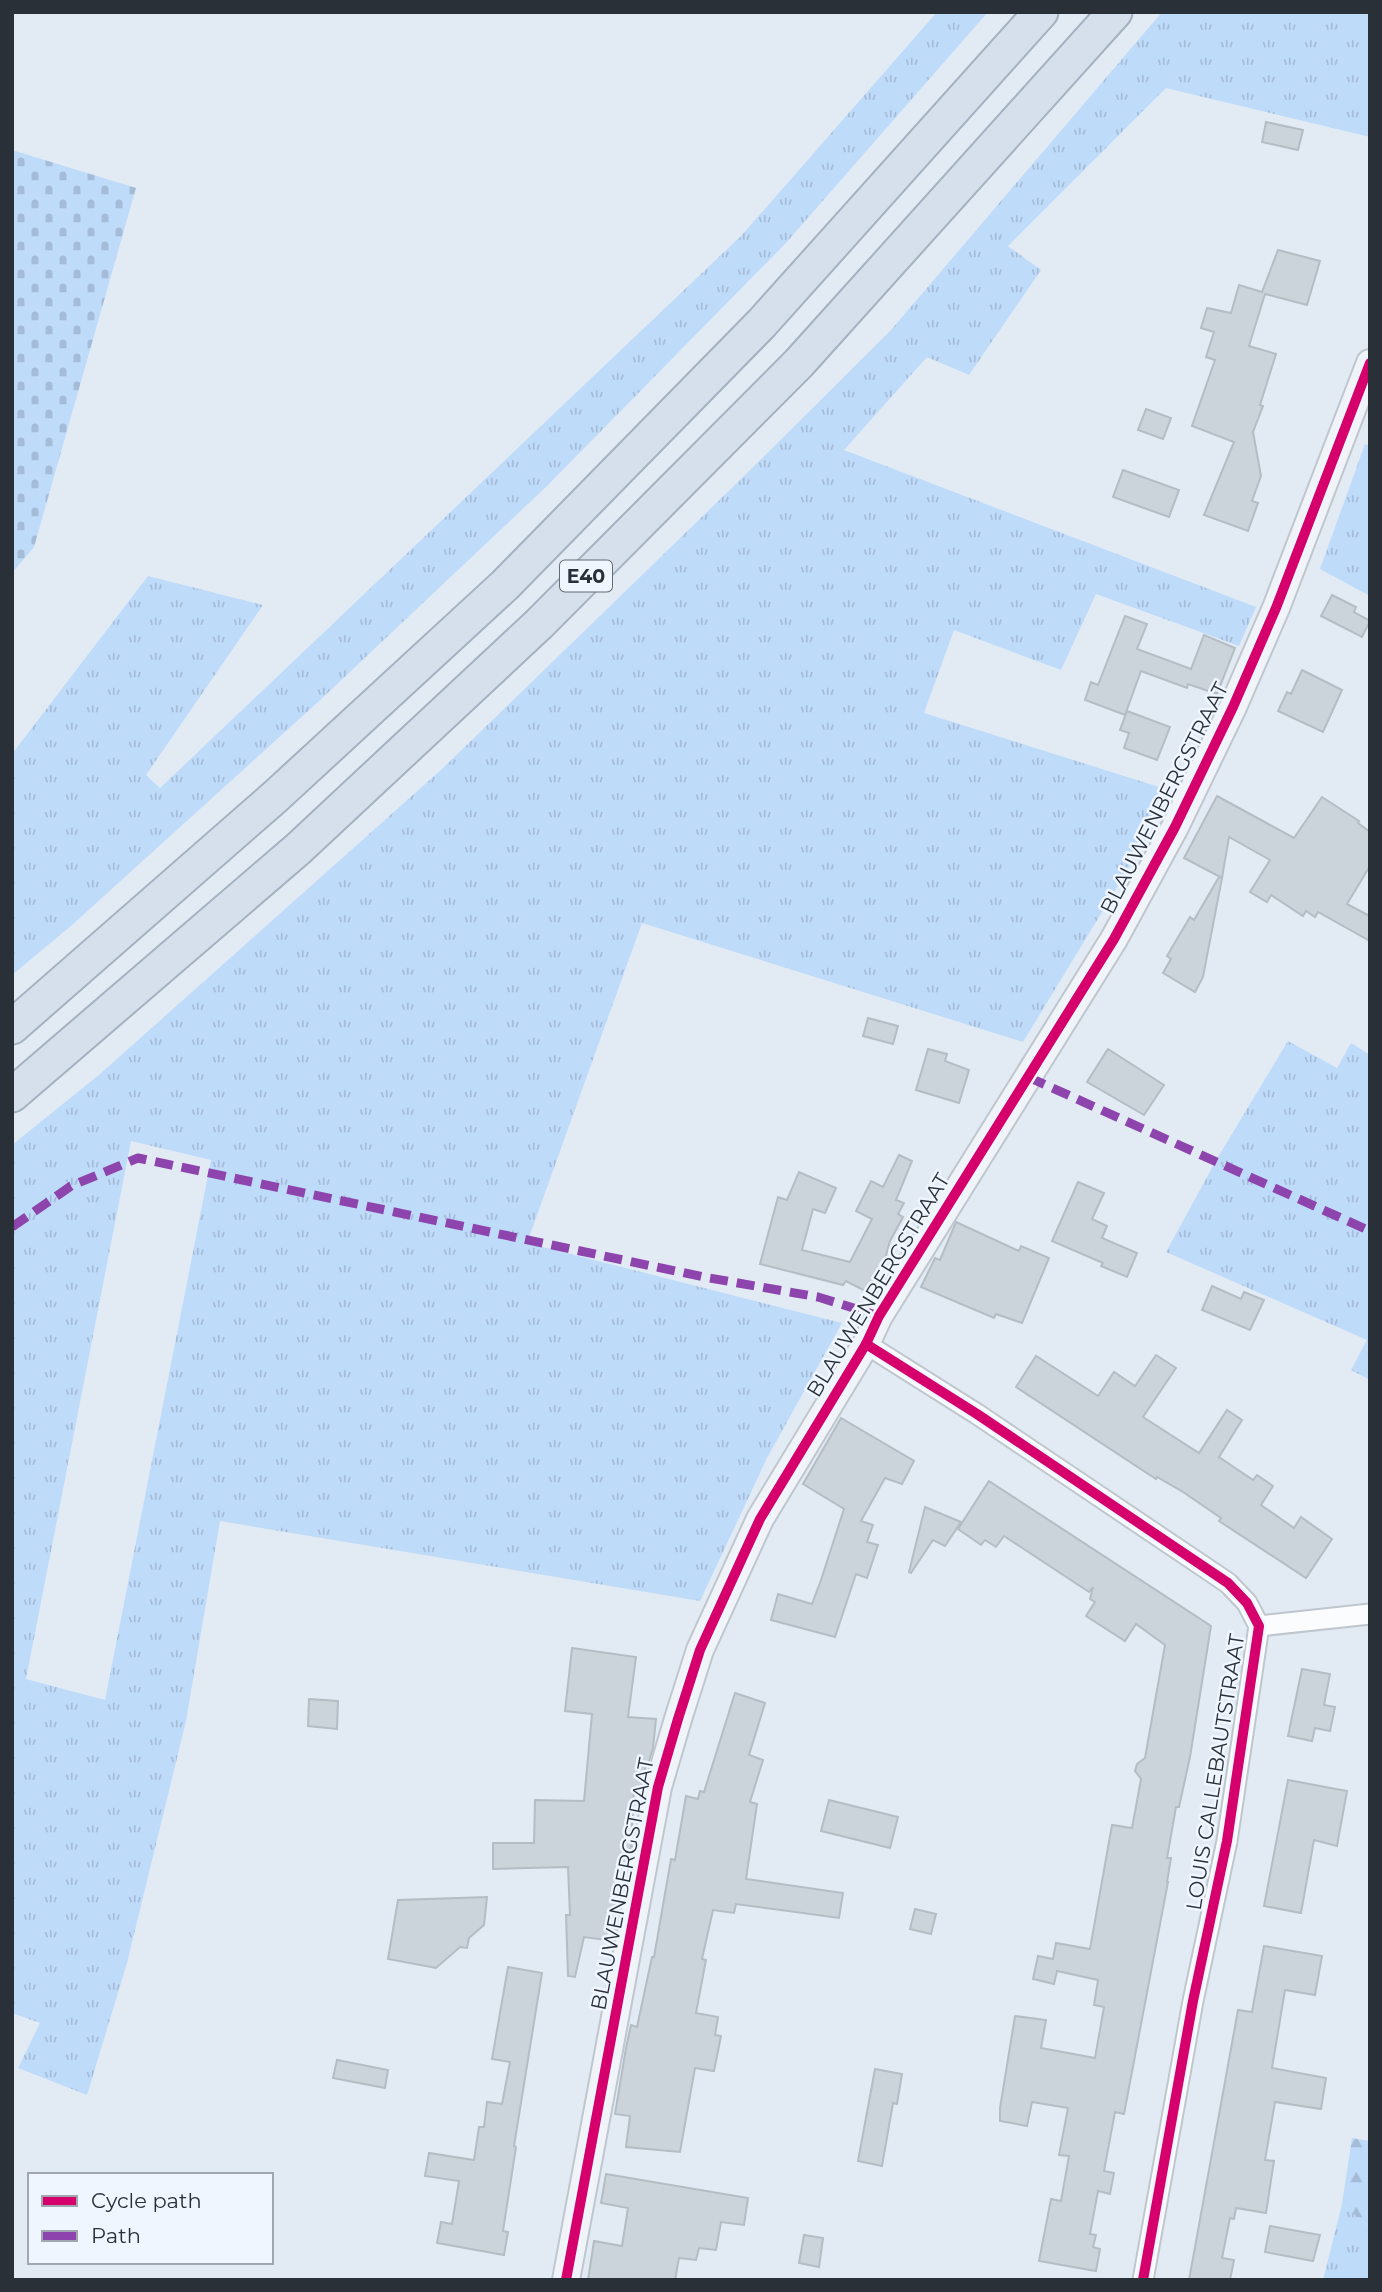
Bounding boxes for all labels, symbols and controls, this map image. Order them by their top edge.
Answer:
road number: E40 [560,561,612,592]
street label: BLAUWENBERGSTRAAT [1095,678,1233,918]
street label: BLAUWENBERGSTRAAT [801,1169,955,1401]
street label: LOUIS CALLEBAUTSTRAAT [1181,1632,1249,1912]
street label: BLAUWENBERGSTRAAT [585,1756,659,2012]
legend [28,2173,273,2264]
text: Cycle path [91,2188,202,2213]
text: Path [91,2223,141,2248]

